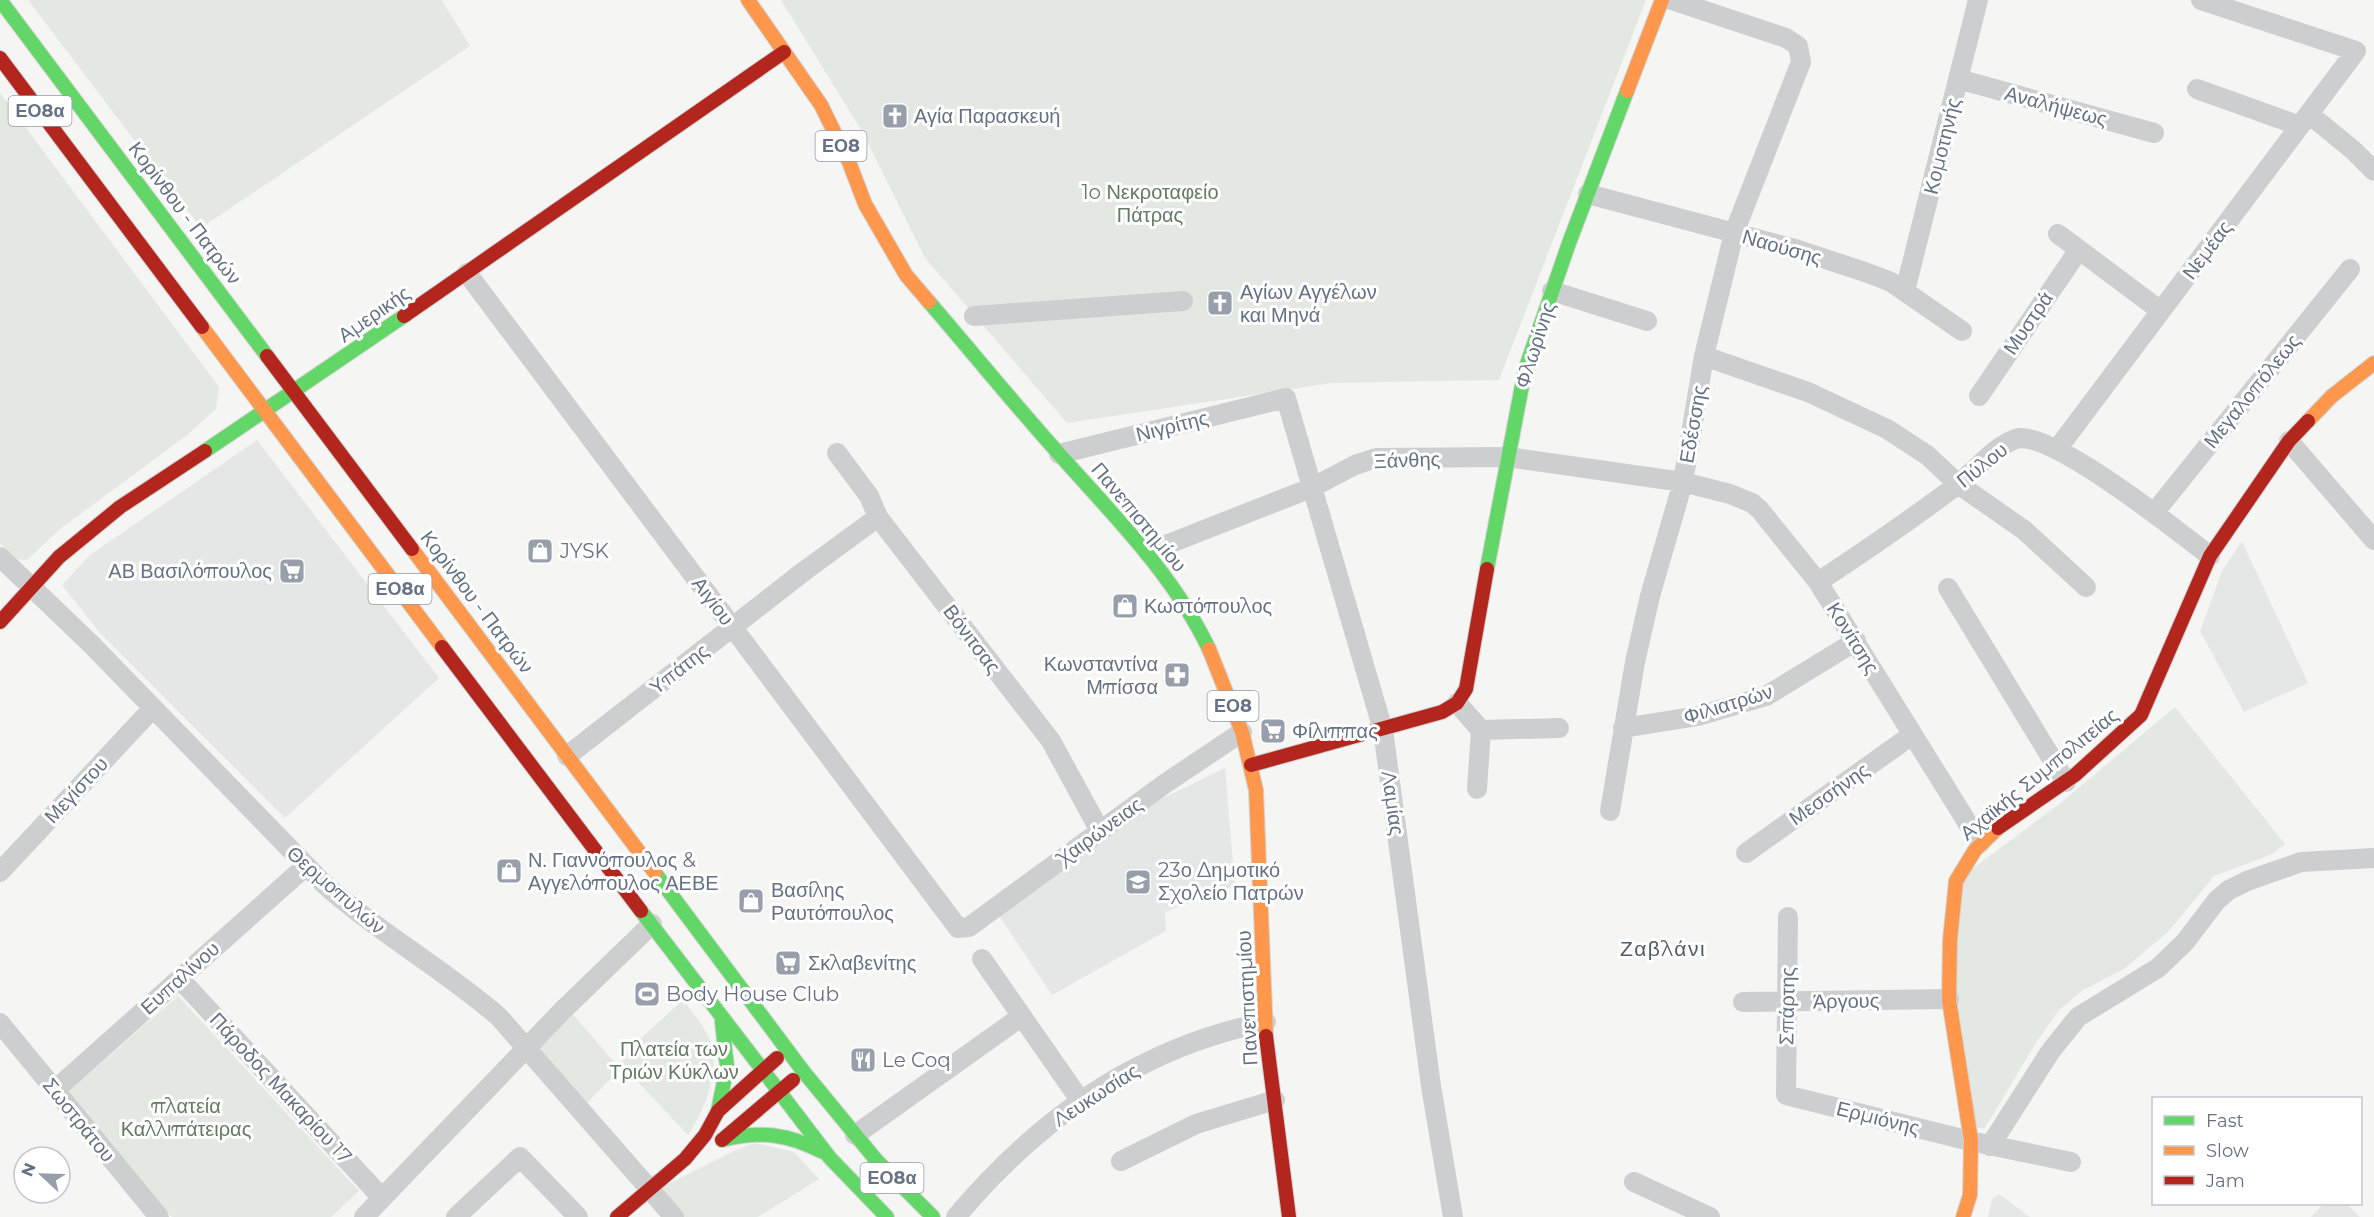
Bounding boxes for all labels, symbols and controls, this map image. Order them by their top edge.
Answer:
street label: Αναλήψεως [2002,81,2110,131]
street label: Κομοτηνής [1918,95,1966,197]
road number: ΕΟ8α [9,96,72,126]
church icon: Αγία Παρασκευή [880,101,910,131]
place label: Αγία Παρασκευή [914,104,1061,128]
road number: ΕΟ8 [816,131,866,161]
street label: Κορίνθου - Πατρών [124,137,246,289]
park label: 1o Νεκροταφείο Πάτρας [1081,180,1219,227]
street label: Νεμέας [2177,216,2237,284]
street label: Ναούσης [1740,224,1825,270]
street label: Αμερικής [333,280,415,347]
place label: Αγίων Αγγέλων και Μηνά [1240,280,1377,327]
street label: Μυστρά [1998,287,2058,359]
church icon: Αγίων Αγγέλων και Μηνά [1205,288,1235,318]
street label: Φλωρίνης [1510,299,1560,391]
street label: Μεγαλοπόλεως [2199,329,2305,453]
street label: Εδέσσης [1674,383,1712,465]
street label: Νιγρίτης [1133,405,1211,447]
street label: Πύλου [1952,437,2012,493]
street label: Ξάνθης [1373,447,1441,473]
street label: Πανεπιστημίου [1086,457,1192,577]
street label: Κορίνθου - Πατρών [416,526,538,678]
shop icon: JYSK [525,536,555,566]
place label: JYSK [559,539,610,563]
supermarket icon: ΑΒ Βασιλόπουλος [277,556,307,586]
place label: ΑΒ Βασιλόπουλος [108,559,272,583]
street label: Αιγίου [687,572,739,630]
road number: ΕΟ8α [368,574,432,604]
shop icon: Κωστόπουλος [1110,591,1140,621]
place label: Κωστόπουλος [1144,594,1273,618]
street label: Κονίτσης [1822,598,1884,678]
street label: Βόνιτσας [938,600,1006,678]
street label: Υπάτης [645,638,713,699]
place label: Κωνσταντίνα Μπίσσα [1044,652,1158,699]
pharmacy icon: Κωνσταντίνα Μπίσσα [1162,660,1192,690]
street label: Φιλιατρών [1680,679,1776,729]
road number: ΕΟ8 [1208,691,1258,721]
street label: Αχαϊκής Συμπολιτείας [1955,703,2123,845]
supermarket icon: Φίλιππας [1258,716,1288,746]
place label: Φίλιππας [1292,719,1378,743]
street label: Μεγίστου [39,752,113,828]
street label: Μεσσήνης [1784,758,1874,830]
street label: Λαμίας [1377,769,1409,837]
street label: Χαιρώνειας [1051,792,1147,872]
street label: Θερμοπυλών [282,841,390,939]
place label: Ν. Γιαννόπουλος & Αγγελόπουλος ΑΕΒΕ [528,848,719,895]
shop icon: Ν. Γιαννόπουλος & Αγγελόπουλος ΑΕΒΕ [494,856,524,886]
place label: 23ο Δημοτικό Σχολείο Πατρών [1158,858,1304,905]
school or university icon: 23ο Δημοτικό Σχολείο Πατρών [1123,867,1153,897]
place label: Βασίλης Ραυτόπουλος [771,878,894,925]
shop icon: Βασίλης Ραυτόπουλος [736,886,766,916]
street label: Πανεπιστημίου [1231,930,1263,1066]
street label: Ευπαλίνου [136,936,224,1020]
district label: Ζαβλάνι [1620,936,1706,961]
supermarket icon: Σκλαβενίτης [773,948,803,978]
place label: Σκλαβενίτης [808,951,917,975]
street label: Σπάρτης [1774,966,1800,1045]
sports icon: Body House Club [632,979,662,1009]
place label: Body House Club [666,982,839,1006]
street label: Άργους [1813,988,1880,1014]
street label: Πάροδος Μακαρίου 17 [205,1008,357,1168]
park label: Πλατεία των Τριών Κύκλων [609,1037,739,1084]
restaurant icon: Le Coq [848,1045,878,1075]
place label: Le Coq [882,1048,951,1072]
street label: Λευκωσίας [1049,1058,1144,1132]
street label: Σωστράτου [38,1073,120,1167]
park label: πλατεία Καλλιπάτειρας [121,1094,252,1141]
street label: Ερμιόνης [1834,1096,1922,1140]
legend [2152,1097,2362,1205]
text: Fast [2206,1110,2244,1132]
text: Slow [2206,1140,2249,1162]
north arrow [12,1145,72,1205]
text: N [17,1160,40,1179]
road number: ΕΟ8α [860,1163,924,1193]
text: Jam [2205,1170,2245,1192]

